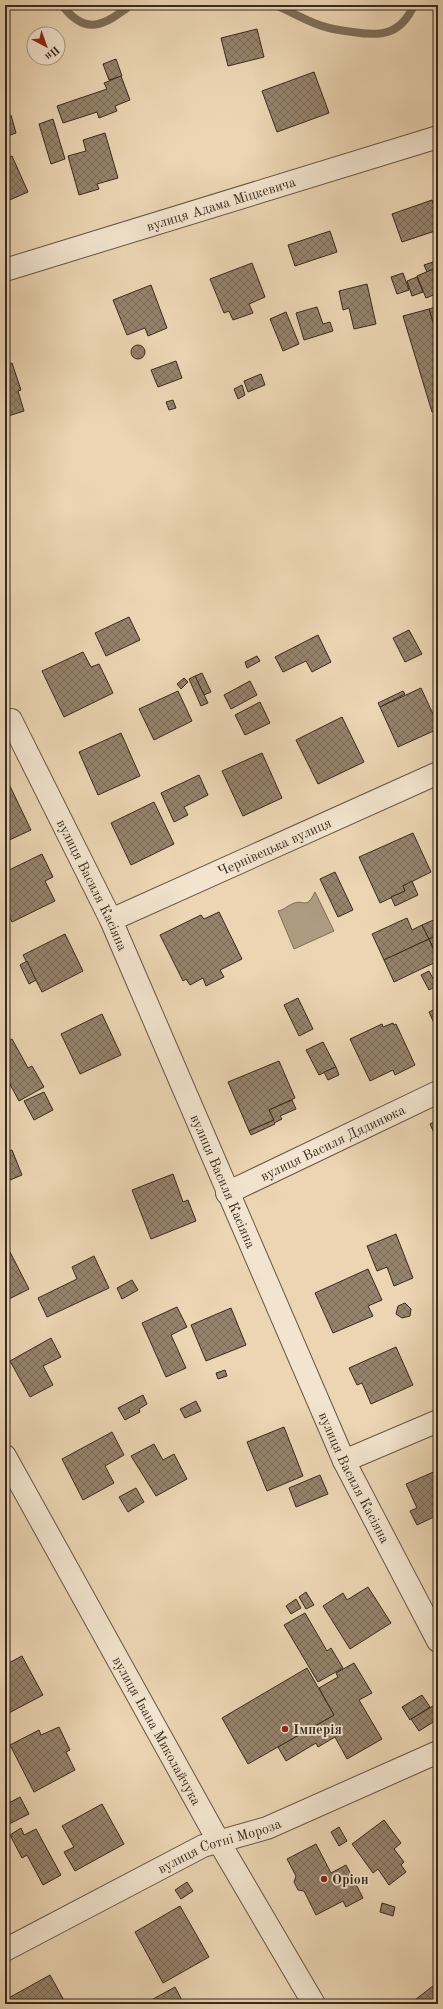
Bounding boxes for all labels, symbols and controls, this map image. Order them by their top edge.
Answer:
north arrow [26,26,66,66]
text: Пн [42,43,61,62]
street label: вулиця Адама Міцкевича [145,175,298,234]
street label: Чернівецька вулиця [216,816,334,879]
street label: вулиця Василя Касіяна [54,817,129,953]
street label: вулиця Василя Дядинюка [259,1103,407,1184]
street label: вулиця Василя Касіяна [188,1113,258,1251]
street label: вулиця Василя Касіяна [316,1410,392,1546]
street label: вулиця Івана Миколайчука [110,1654,203,1808]
place label: Імперія [293,1723,342,1737]
marker: Імперія [280,1724,290,1734]
street label: вулиця Сотні Мороза [156,1817,284,1876]
place label: Оріон [332,1873,369,1887]
marker: Оріон [319,1874,329,1884]

